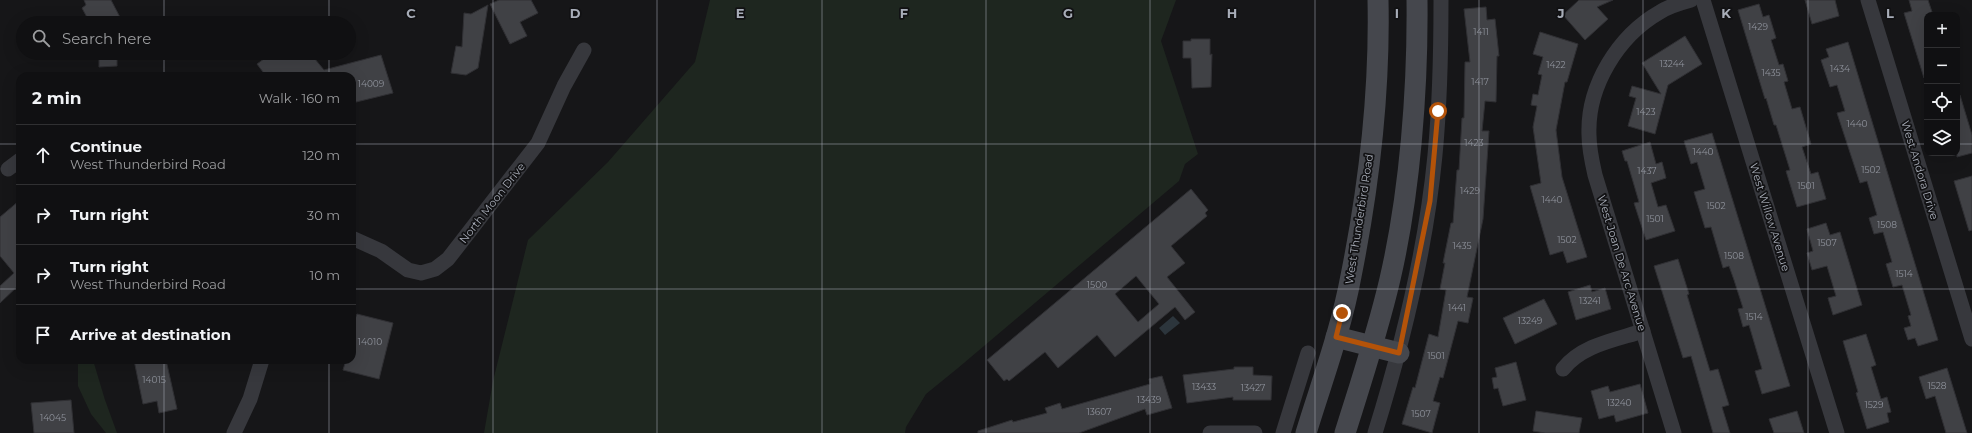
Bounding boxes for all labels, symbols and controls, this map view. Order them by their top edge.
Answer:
text: C [406,5,416,21]
text: D [570,5,581,21]
text: E [736,5,745,21]
text: F [900,5,908,21]
text: G [1063,5,1073,21]
text: H [1227,5,1237,21]
text: I [1395,5,1399,21]
text: J [1556,5,1565,21]
text: K [1721,5,1731,21]
text: L [1886,5,1894,21]
map controls [1924,12,1960,156]
button: + [1924,12,1960,48]
search box [16,16,356,60]
house number: 1429 [1748,21,1768,32]
house number: 1411 [1473,26,1489,37]
icon: search [30,27,52,49]
text: Search here [62,29,151,48]
button: − [1924,48,1960,84]
house number: 13244 [1659,58,1685,69]
house number: 1422 [1546,59,1566,70]
house number: 1434 [1830,63,1850,74]
house number: 1435 [1761,67,1781,78]
house number: 1417 [1471,76,1489,87]
house number: 14009 [358,78,385,89]
button: locate [1924,84,1960,120]
text: 2 min [32,88,82,108]
text: Walk · 160 m [259,90,340,106]
route start [1429,102,1447,120]
house number: 1423 [1636,106,1656,117]
house number: 1440 [1846,118,1868,129]
street label: West Andora Drive [1898,119,1942,222]
button: layers [1924,120,1960,156]
text: Continue [70,137,142,156]
house number: 1423 [1464,137,1484,148]
icon: ahead [32,144,54,166]
house number: 1440 [1692,146,1714,157]
text: 120 m [302,147,340,163]
street label: West Thunderbird Road [1342,153,1376,285]
text: West Thunderbird Road [70,156,226,172]
street label: North Moon Drive [456,160,528,246]
street label: West Willow Avenue [1747,161,1793,273]
house number: 1502 [1861,164,1881,175]
house number: 1437 [1637,165,1657,176]
house number: 1501 [1797,180,1815,191]
house number: 1429 [1460,185,1480,196]
street label: West Joan De Arc Avenue [1595,193,1649,333]
house number: 1440 [1541,194,1563,205]
house number: 1502 [1706,200,1726,211]
icon: right [32,204,54,226]
text: Turn right [70,205,149,224]
text: 30 m [307,207,340,223]
house number: 1501 [1646,213,1664,224]
house number: 1508 [1877,219,1897,230]
house number: 1502 [1557,234,1577,245]
house number: 1507 [1817,237,1837,248]
house number: 1435 [1452,240,1472,251]
house number: 1508 [1724,250,1744,261]
text: Turn right [70,257,149,276]
icon: right [32,264,54,286]
text: 10 m [310,267,340,283]
house number: 1514 [1895,268,1913,279]
text: West Thunderbird Road [70,276,226,292]
house number: 1500 [1087,279,1107,290]
house number: 13241 [1579,295,1601,306]
house number: 1441 [1448,302,1466,313]
route end [1333,304,1351,322]
house number: 1514 [1745,311,1763,322]
house number: 13249 [1518,315,1543,326]
icon: arrive [32,324,54,346]
text: Arrive at destination [70,325,231,344]
house number: 14010 [358,336,382,347]
house number: 1501 [1427,350,1445,361]
house number: 14015 [142,374,166,385]
house number: 1528 [1927,380,1947,391]
house number: 13433 [1192,381,1216,392]
house number: 13427 [1241,382,1265,393]
house number: 13439 [1137,394,1162,405]
house number: 13240 [1606,397,1632,408]
house number: 1529 [1865,399,1884,410]
house number: 13607 [1087,406,1112,417]
house number: 1507 [1411,408,1431,419]
house number: 14045 [40,412,66,423]

